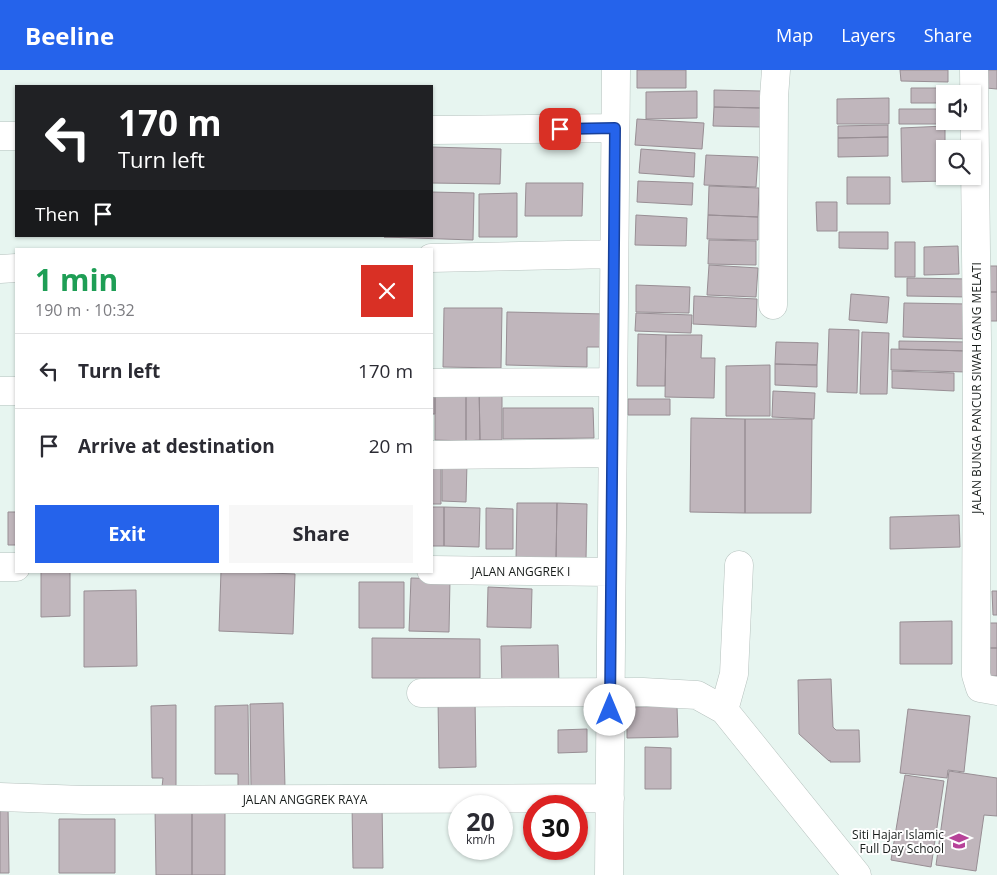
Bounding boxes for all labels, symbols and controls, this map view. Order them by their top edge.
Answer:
text: Beeline [25,19,114,52]
text: Map [776,23,813,47]
text: Layers [841,23,896,47]
text: Share [924,23,972,47]
map controls [936,85,981,185]
button: sound [936,85,981,130]
text: 170 m [118,99,222,146]
icon: left [35,105,100,170]
pin [539,108,581,150]
icon: arrive [546,115,574,143]
button: search [936,140,981,185]
text: Turn left [118,144,205,174]
icon: arrive [89,200,117,228]
text: Then [35,201,79,227]
text: 1 min [35,259,118,300]
street label: JALAN BUNGA PANCUR SIWAH GANG MELATI [968,262,985,515]
button: close [361,265,413,317]
text: 190 m · 10:32 [35,299,135,321]
icon: left [35,357,63,385]
text: Turn left [78,358,160,384]
text: 170 m [358,358,413,384]
icon: arrive [35,432,63,460]
text: Arrive at destination [78,433,275,459]
text: 20 m [369,433,413,459]
button: Exit [35,505,219,563]
button: Share [229,505,413,563]
street label: JALAN ANGGREK I [471,563,570,580]
position arrow [583,683,635,735]
street label: JALAN ANGGREK RAYA [242,791,368,808]
speed limit sign: 30 [523,795,588,860]
text: 20 [466,804,495,838]
place label: Siti Hajar Islamic Full Day School [852,826,944,857]
school or university icon: Siti Hajar Islamic Full Day School [948,830,970,852]
text: km/h [466,831,495,848]

